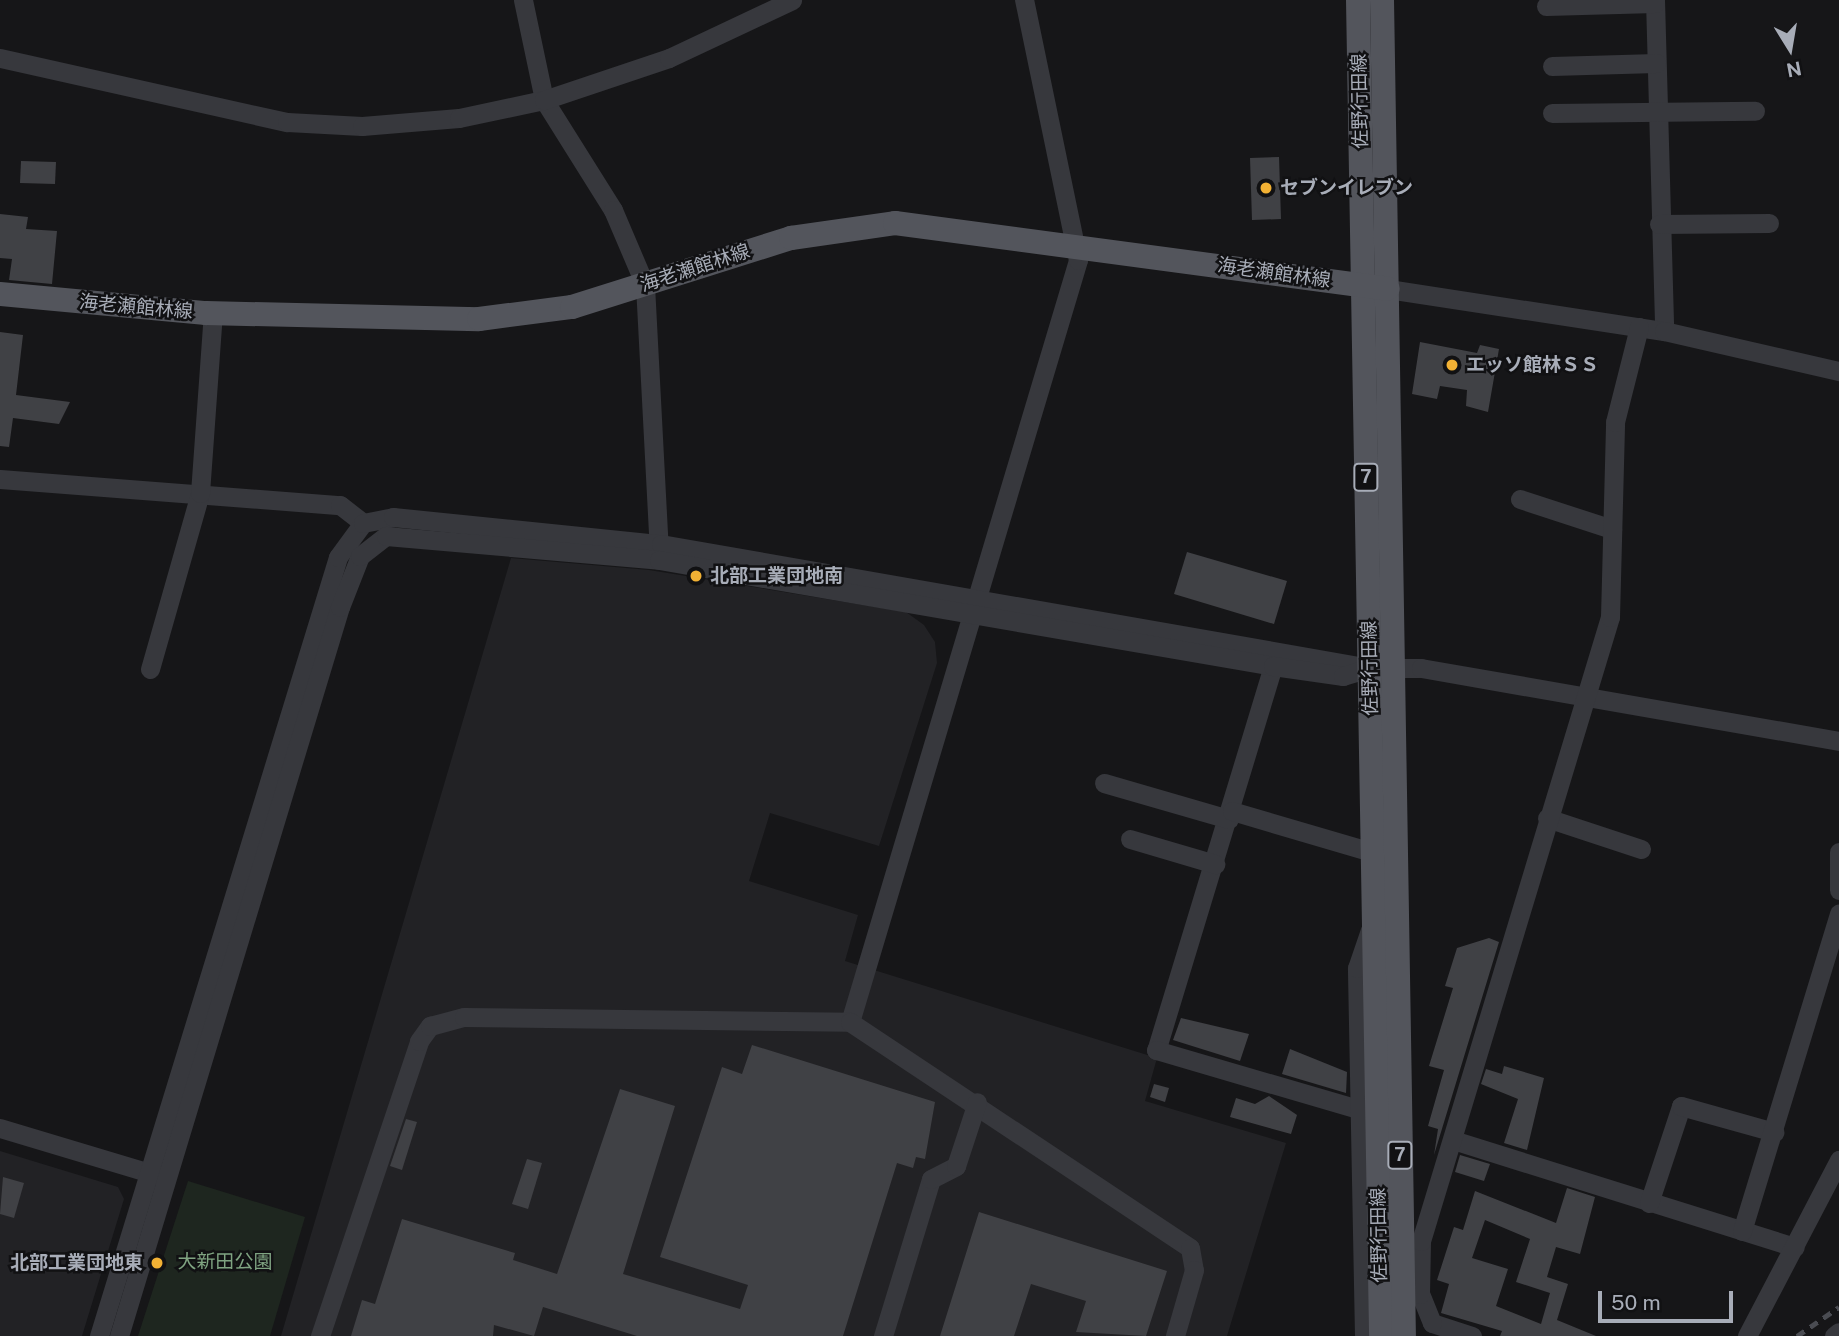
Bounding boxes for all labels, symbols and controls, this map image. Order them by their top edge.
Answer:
north arrow [1755,14,1825,84]
street label: 佐野行田線 [1348,53,1372,149]
text: N [1785,57,1803,82]
place label: セブンイレブン [1280,177,1413,199]
marker: セブンイレブン [1258,180,1274,196]
street label: 海老瀬館林線 [637,240,753,296]
street label: 海老瀬館林線 [1216,254,1332,292]
street label: 海老瀬館林線 [78,291,194,323]
place label: エッソ館林ＳＳ [1466,354,1599,376]
marker: エッソ館林ＳＳ [1444,357,1460,373]
road number: 7 [1352,462,1380,491]
place label: 北部工業団地南 [710,565,843,587]
marker: 北部工業団地南 [688,568,704,584]
street label: 佐野行田線 [1358,620,1382,716]
road number: 7 [1386,1140,1414,1170]
street label: 佐野行田線 [1367,1187,1391,1283]
park label: 大新田公園 [178,1251,272,1273]
place label: 北部工業団地東 [10,1252,143,1274]
marker: 北部工業団地東 [149,1255,165,1271]
scale bar [1601,1276,1736,1320]
text: 50 m [1611,1290,1661,1315]

